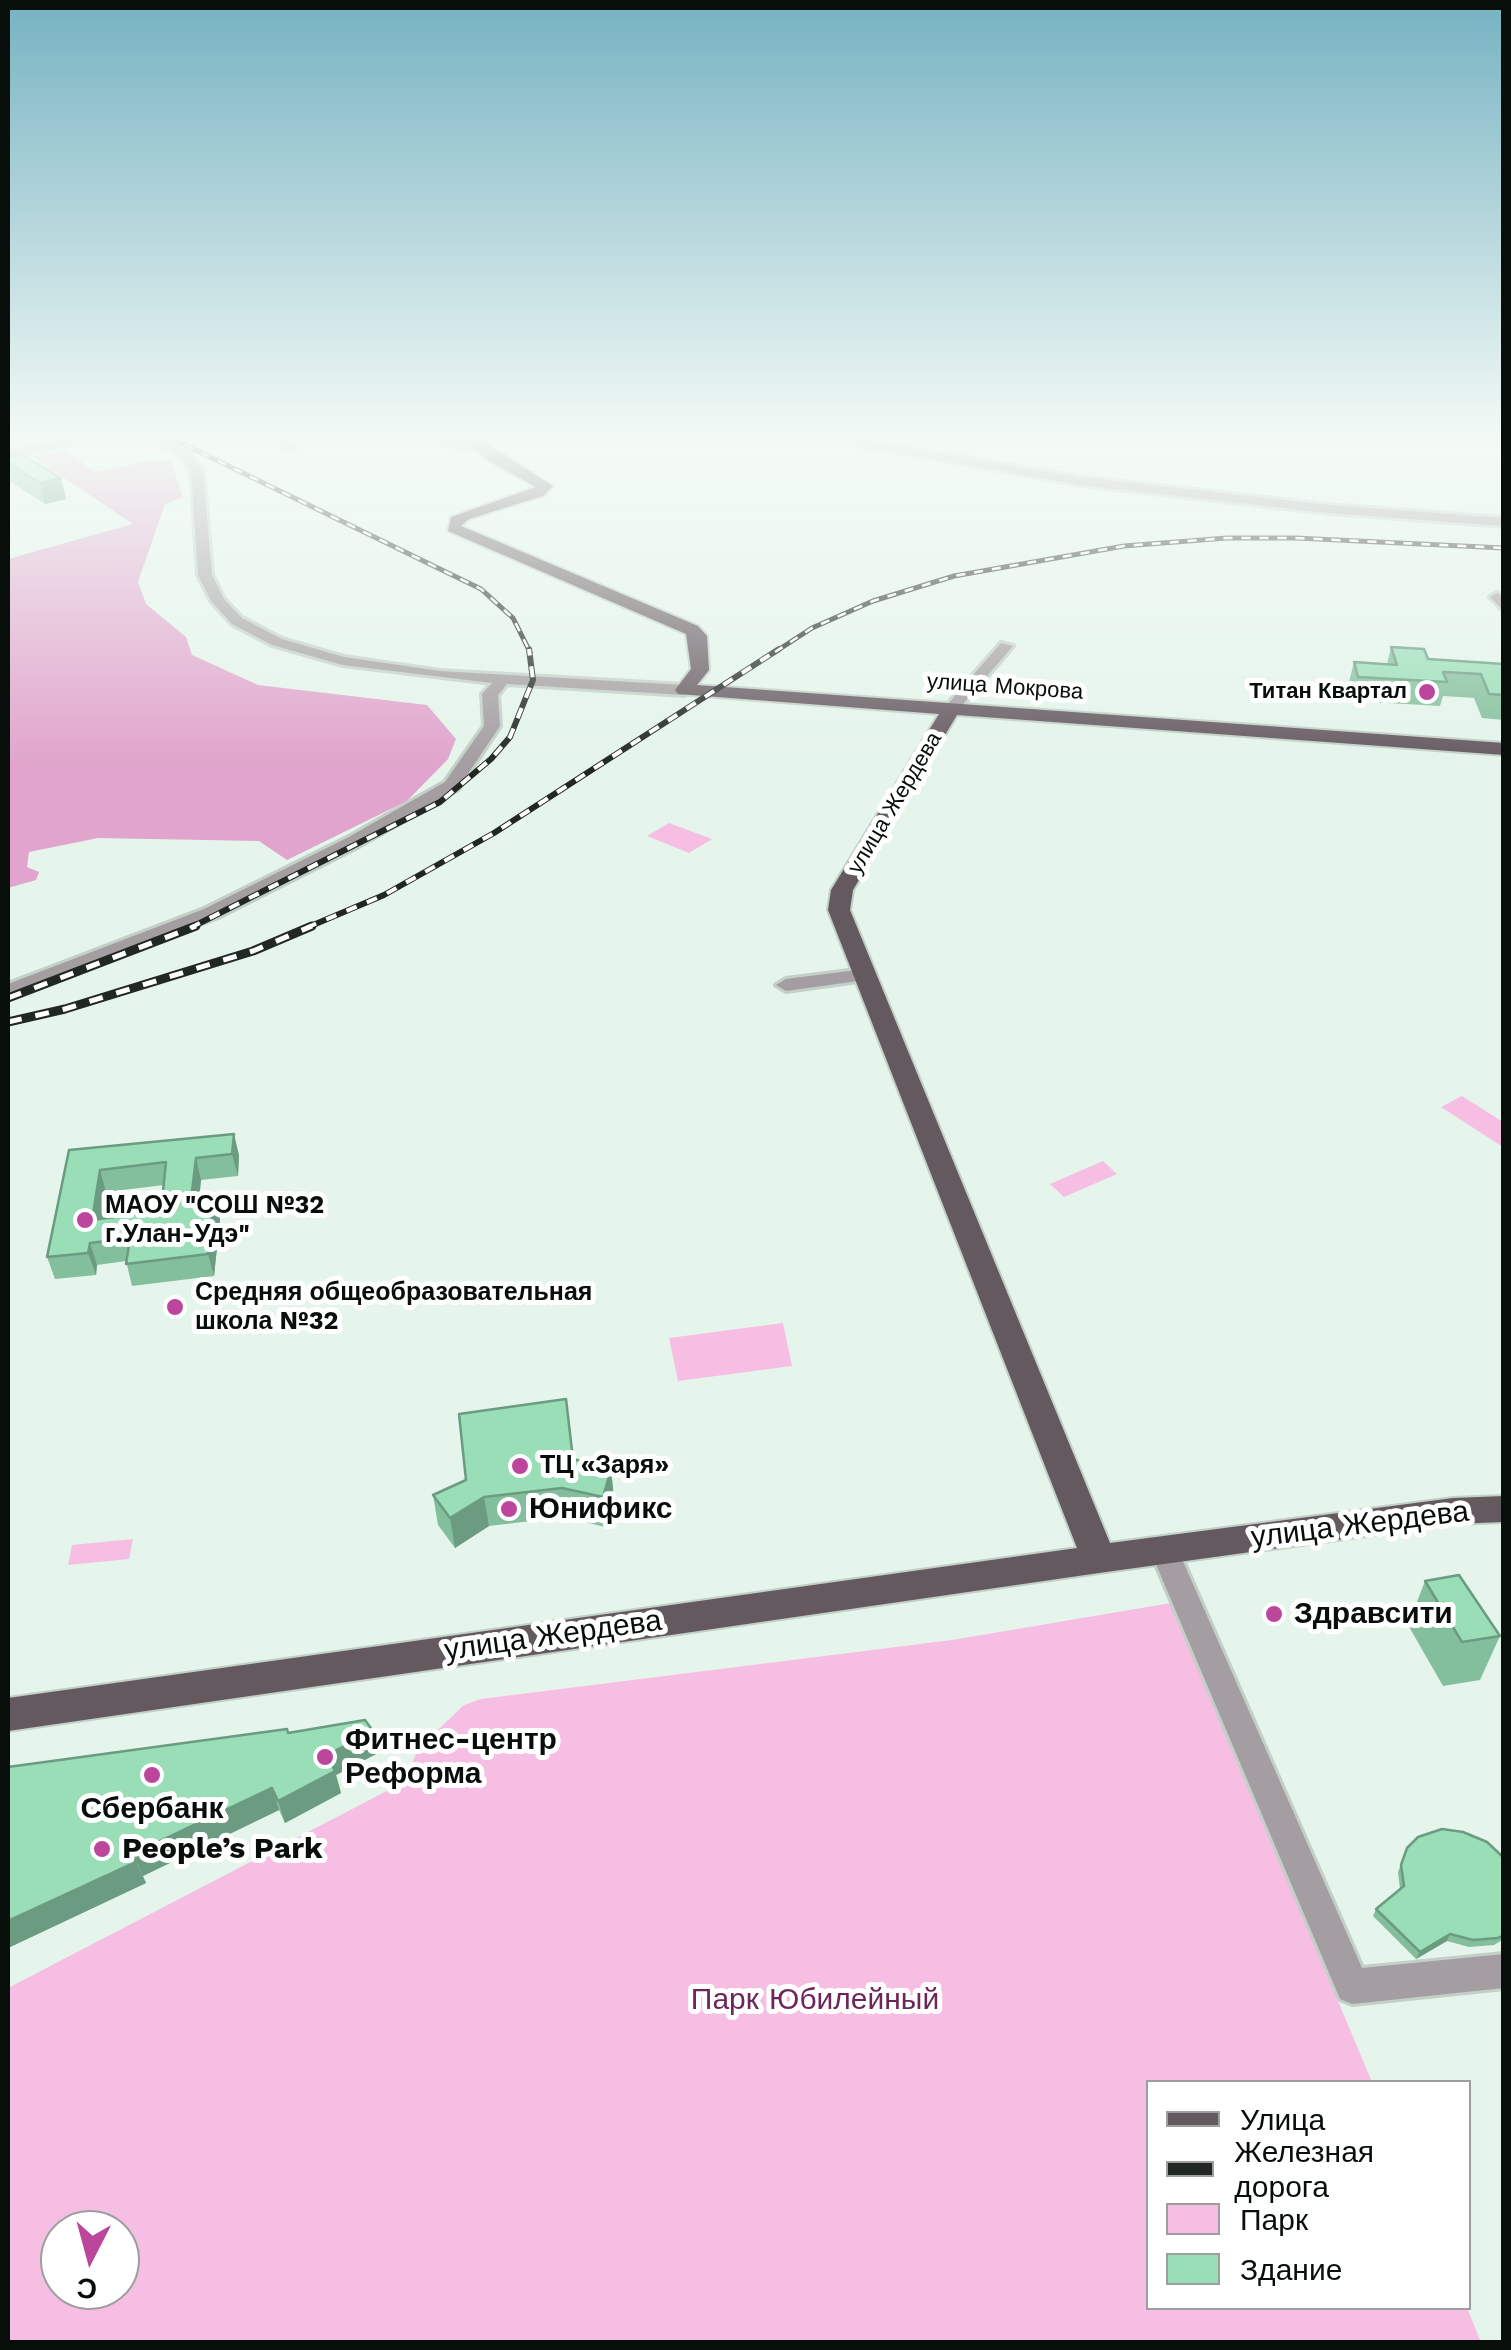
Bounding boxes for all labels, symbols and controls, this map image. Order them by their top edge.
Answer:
street label: улица Мокрова [926,668,1084,706]
place label: Титан Квартал [1249,679,1407,705]
marker: Титан Квартал [1416,681,1438,703]
street label: улица Жердева [842,727,948,879]
place label: МАОУ "СОШ №32 г.Улан-Удэ" [105,1191,324,1250]
marker: МАОУ "СОШ №32 г.Улан-Удэ" [74,1209,96,1231]
place label: Средняя общеобразовательная школа №32 [195,1278,592,1337]
marker: Средняя общеобразовательная школа №32 [164,1296,186,1318]
place label: ТЦ «Заря» [540,1451,669,1481]
marker: ТЦ «Заря» [509,1455,531,1477]
place label: Юнификс [529,1491,672,1527]
street label: улица Жердева [1249,1494,1471,1556]
marker: Юнификс [498,1498,520,1520]
place label: Здравсити [1294,1596,1453,1632]
street label: улица Жердева [442,1603,664,1669]
marker: Здравсити [1263,1603,1285,1625]
place label: Фитнес-центр Реформа [345,1722,557,1792]
marker: Фитнес-центр Реформа [314,1746,336,1768]
marker: Сбербанк [141,1764,163,1786]
place label: Сбербанк [80,1791,224,1827]
place label: People’s Park [122,1831,323,1867]
marker: People’s Park [91,1838,113,1860]
park label: Парк Юбилейный [691,1982,939,2018]
legend [1146,2080,1471,2310]
text: Улица [1240,2102,1325,2137]
text: Железная дорога [1234,2134,1374,2204]
text: Парк [1240,2202,1308,2237]
north arrow [40,2210,140,2310]
text: Здание [1240,2252,1342,2287]
text: С [75,2271,99,2306]

